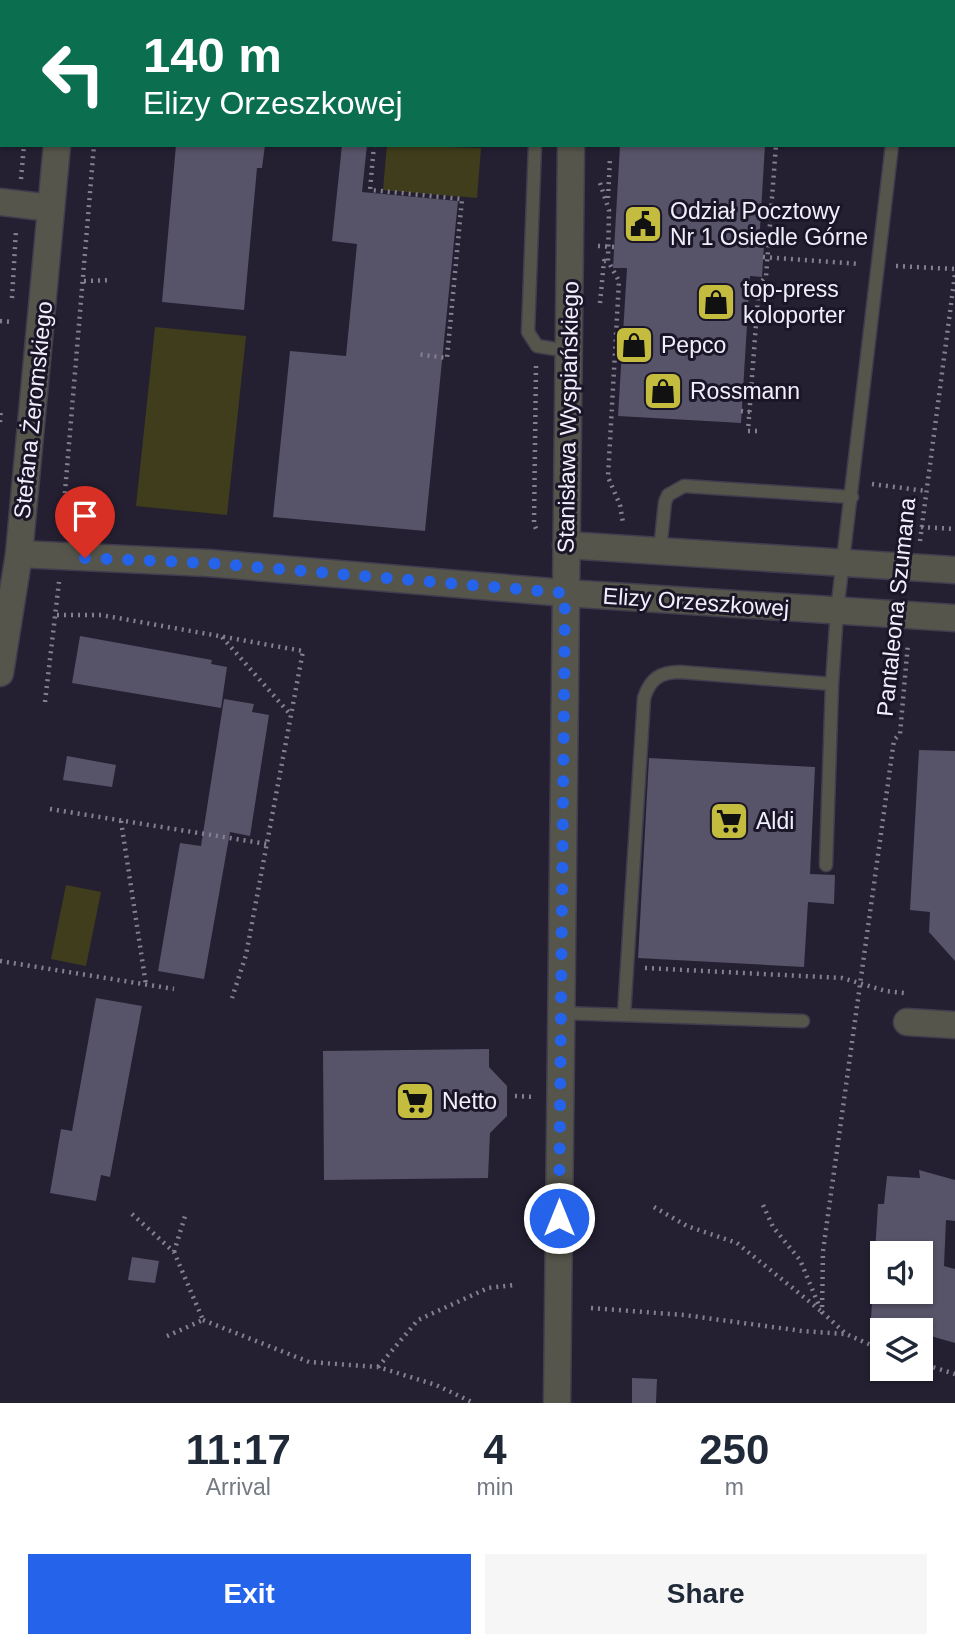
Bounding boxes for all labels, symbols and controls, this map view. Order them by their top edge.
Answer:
icon: left [28,28,119,119]
text: 140 m [143,28,282,82]
text: Elizy Orzeszkowej [143,85,403,121]
place label: Odział Pocztowy Nr 1 Osiedle Górne [670,198,868,250]
public building icon: Odział Pocztowy Nr 1 Osiedle Górne [622,203,664,245]
place label: top-press koloporter [743,276,846,328]
street label: Stanisława Wyspiańskiego [553,281,583,553]
shop icon: top-press koloporter [695,281,737,323]
street label: Stefana Żeromskiego [9,300,57,520]
shop icon: Pepco [613,324,655,366]
place label: Pepco [661,332,726,358]
shop icon: Rossmann [642,370,684,412]
place label: Rossmann [690,378,800,404]
pin [55,486,115,558]
street label: Pantaleona Szumana [872,496,920,718]
icon: arrive [66,497,104,535]
street label: Elizy Orzeszkowej [602,583,790,621]
supermarket icon: Aldi [708,800,750,842]
place label: Aldi [756,808,794,834]
supermarket icon: Netto [394,1080,436,1122]
place label: Netto [442,1088,497,1114]
position arrow [522,1181,596,1255]
map controls [870,1241,933,1381]
button: sound [870,1241,933,1304]
button: layers [870,1318,933,1381]
text: 11:17 [186,1426,291,1473]
text: 4 [483,1426,507,1473]
text: 250 [699,1426,769,1473]
text: Arrival [206,1474,271,1500]
text: min [476,1474,514,1500]
text: m [725,1474,744,1500]
button: Exit [28,1554,471,1634]
button: Share [485,1554,927,1634]

